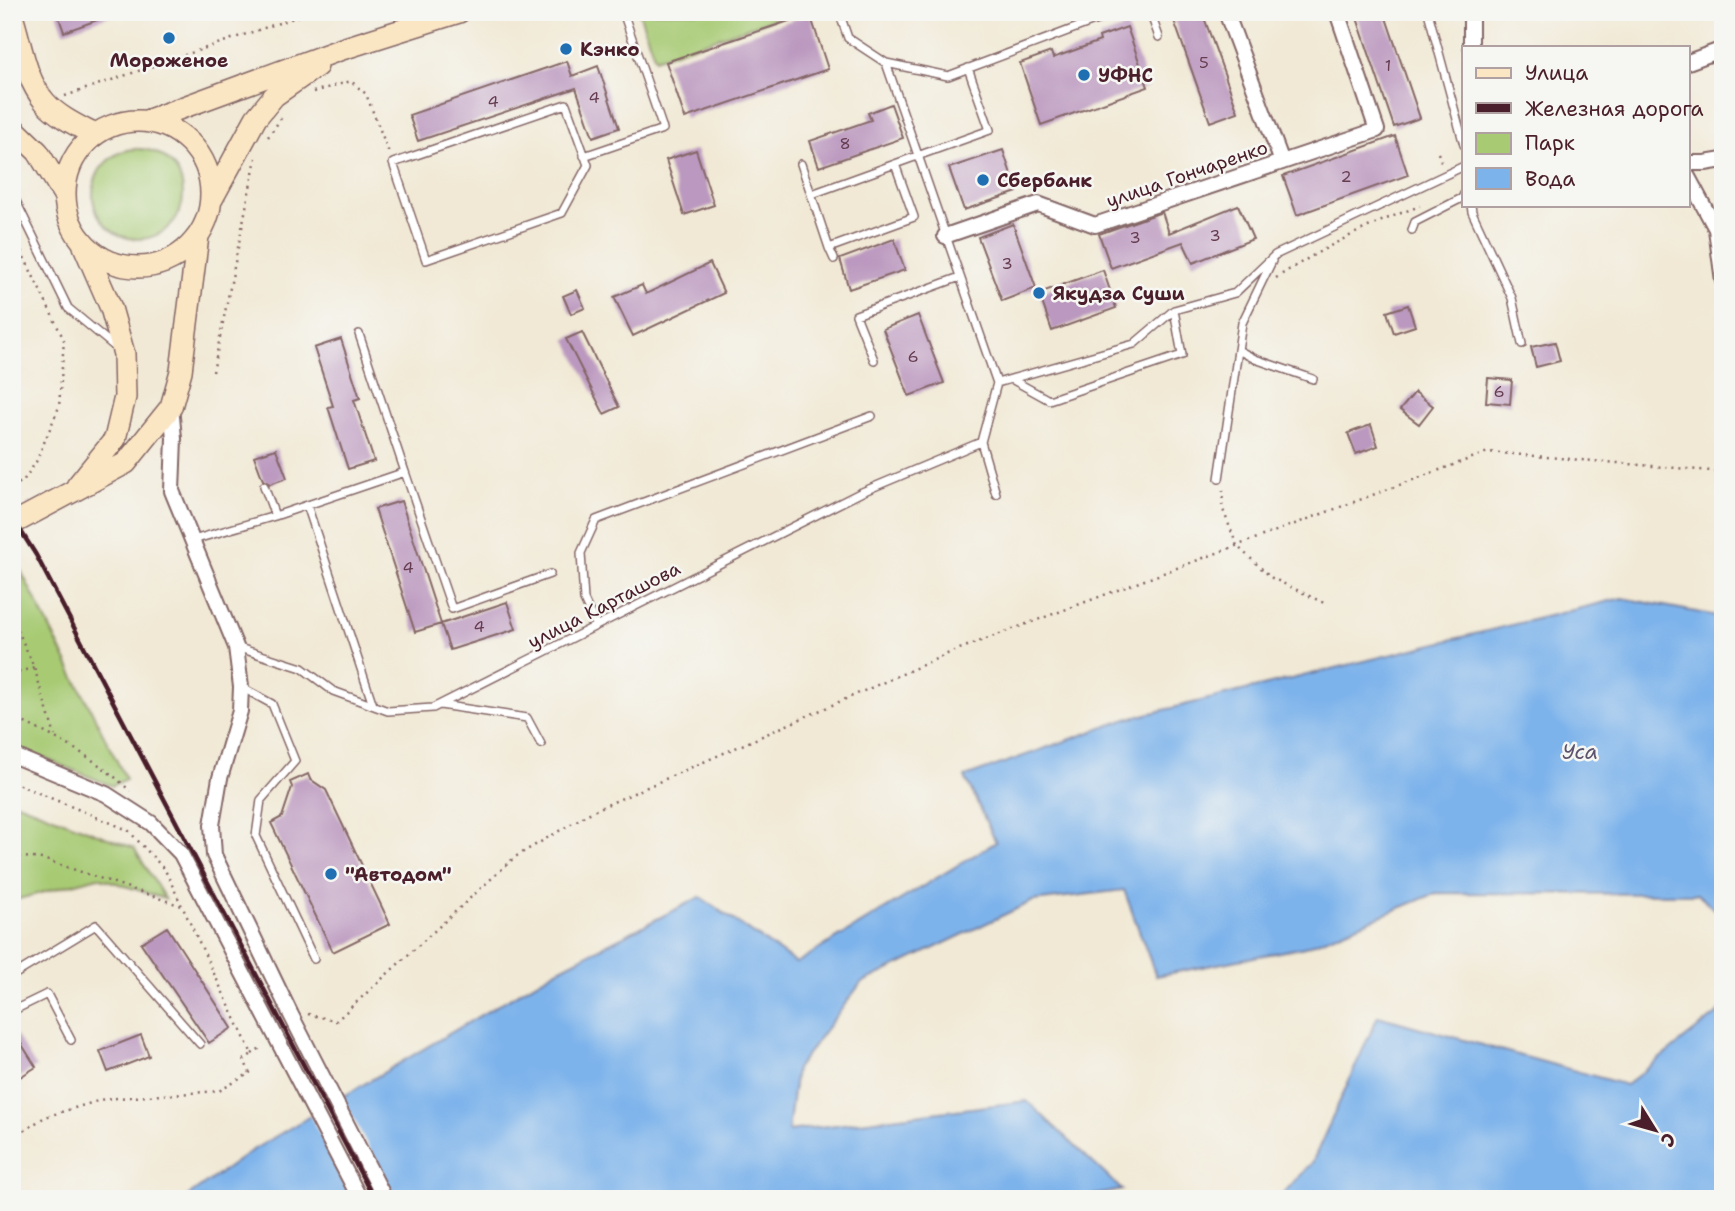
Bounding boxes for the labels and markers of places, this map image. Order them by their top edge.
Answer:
marker: Мороженое [161,30,177,46]
place label: Кэнко [580,37,640,62]
marker: Кэнко [558,41,574,57]
place label: Мороженое [110,48,228,73]
place label: УФНС [1098,63,1153,88]
marker: УФНС [1076,67,1092,83]
place label: Сбербанк [997,168,1092,193]
marker: Сбербанк [975,172,991,188]
place label: Якудза Суши [1053,281,1185,306]
marker: Якудза Суши [1031,285,1047,301]
place label: "Автодом" [345,862,452,887]
marker: "Автодом" [323,866,339,882]

